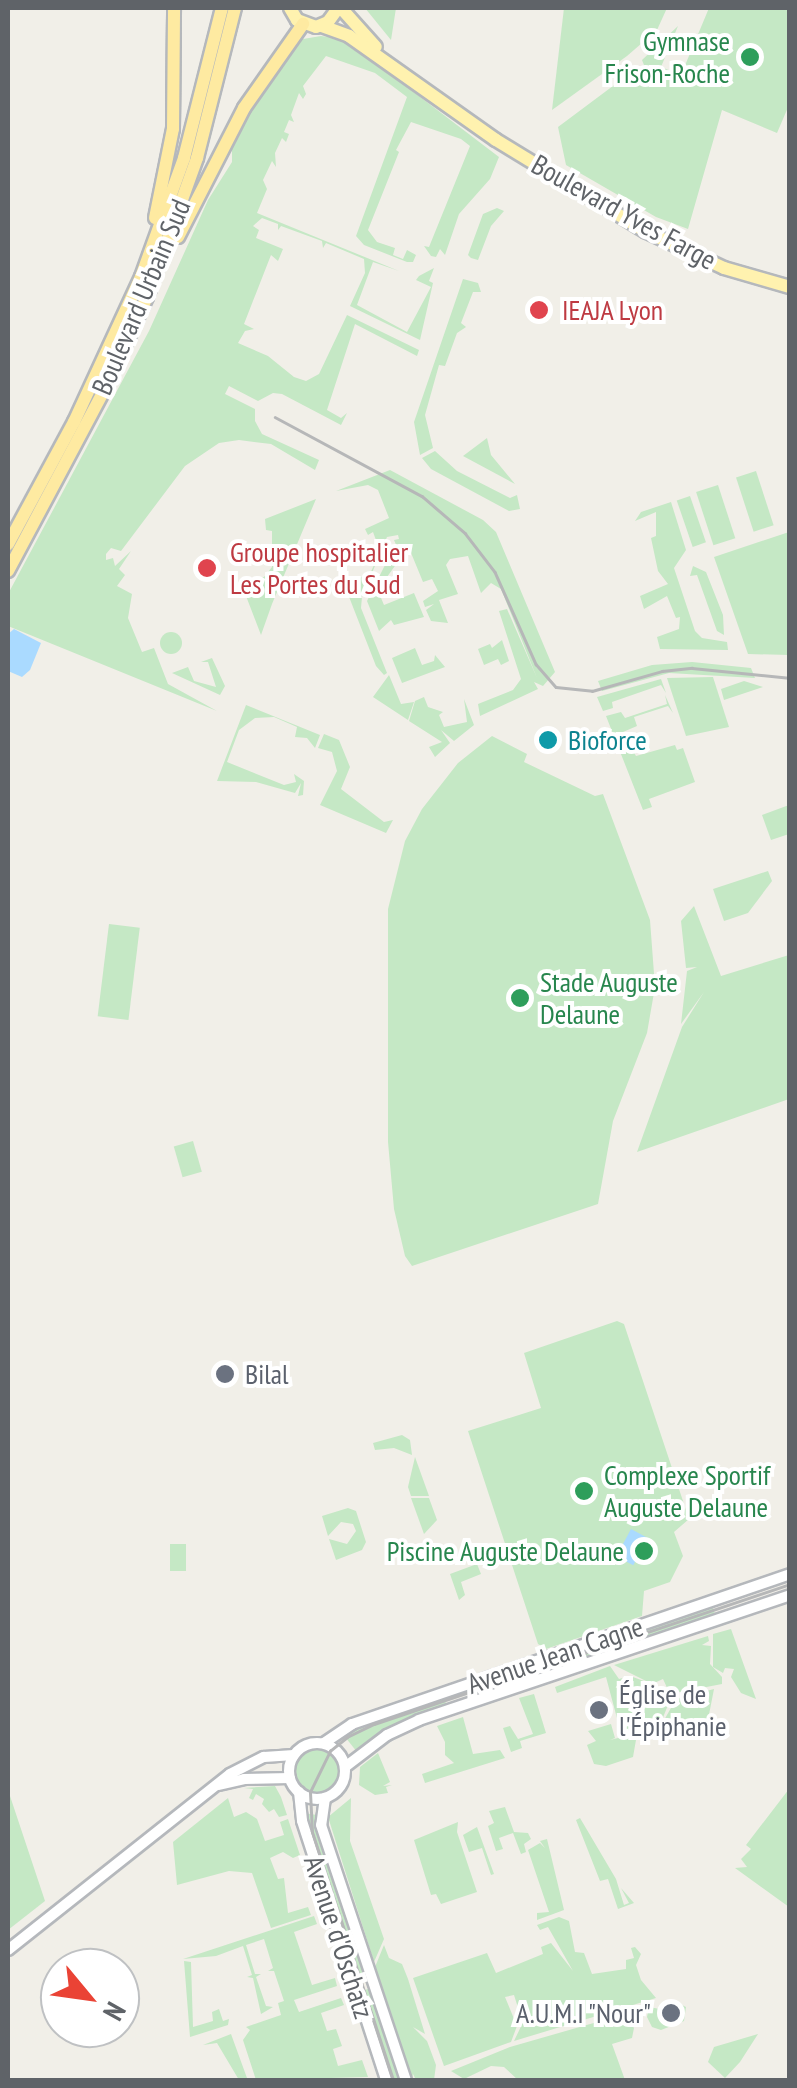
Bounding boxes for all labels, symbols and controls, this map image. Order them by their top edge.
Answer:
place label: Gymnase Frison-Roche [604,24,730,90]
marker: Gymnase Frison-Roche [739,46,761,68]
street label: Boulevard Yves Farge [526,147,722,277]
street label: Boulevard Urbain Sud [85,194,197,400]
place label: IEAJA Lyon [562,293,664,327]
marker: IEAJA Lyon [526,297,552,323]
place label: Groupe hospitalier Les Portes du Sud [230,535,408,601]
marker: Groupe hospitalier Les Portes du Sud [194,555,220,581]
place label: Bioforce [568,723,647,757]
marker: Bioforce [537,729,559,751]
place label: Stade Auguste Delaune [540,965,679,1031]
marker: Stade Auguste Delaune [509,987,531,1009]
place label: Bilal [245,1357,289,1391]
marker: Bilal [214,1363,236,1385]
place label: Complexe Sportif Auguste Delaune [604,1458,770,1524]
marker: Complexe Sportif Auguste Delaune [573,1480,595,1502]
place label: Piscine Auguste Delaune [386,1534,624,1568]
marker: Piscine Auguste Delaune [633,1540,655,1562]
street label: Avenue Jean Cagne [462,1609,648,1701]
place label: Église de l'Épiphanie [619,1677,726,1743]
marker: Église de l'Épiphanie [588,1699,610,1721]
street label: Avenue d'Oschatz [297,1851,381,2023]
north arrow [40,1948,140,2048]
text: N [95,1996,135,2027]
place label: A.U.M.I "Nour" [514,1996,651,2030]
marker: A.U.M.I "Nour" [660,2002,682,2024]

